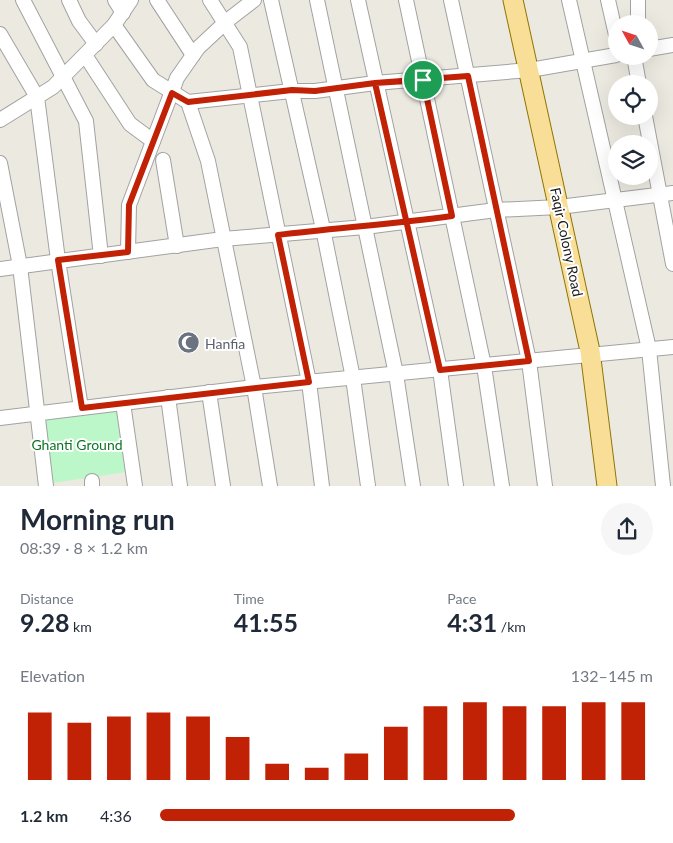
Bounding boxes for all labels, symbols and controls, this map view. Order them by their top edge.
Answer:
north arrow [608,15,658,65]
map controls [608,15,658,185]
pin [402,59,444,101]
icon: arrive [409,66,437,94]
button: locate [608,75,658,125]
button: layers [608,135,658,185]
street label: Faqir Colony Road [547,186,587,298]
mosque icon: Hanfia [177,331,201,355]
place label: Hanfia [205,335,245,352]
park label: Ghanti Ground [31,436,123,453]
text: Morning run [20,502,175,536]
button: share [601,503,653,555]
text: 08:39 · 8 × 1.2 km [20,538,148,557]
text: Distance [20,590,74,607]
text: Time [234,590,264,607]
text: Pace [447,590,476,607]
text: 9.28 [20,607,69,637]
text: 41:55 [234,607,298,637]
text: 4:31 [447,607,497,637]
text: km [69,618,92,635]
text: /km [497,618,526,635]
text: Elevation [20,666,85,685]
text: 132–145 m [571,666,653,685]
text: 1.2 km [20,806,68,825]
text: 4:36 [100,806,132,825]

